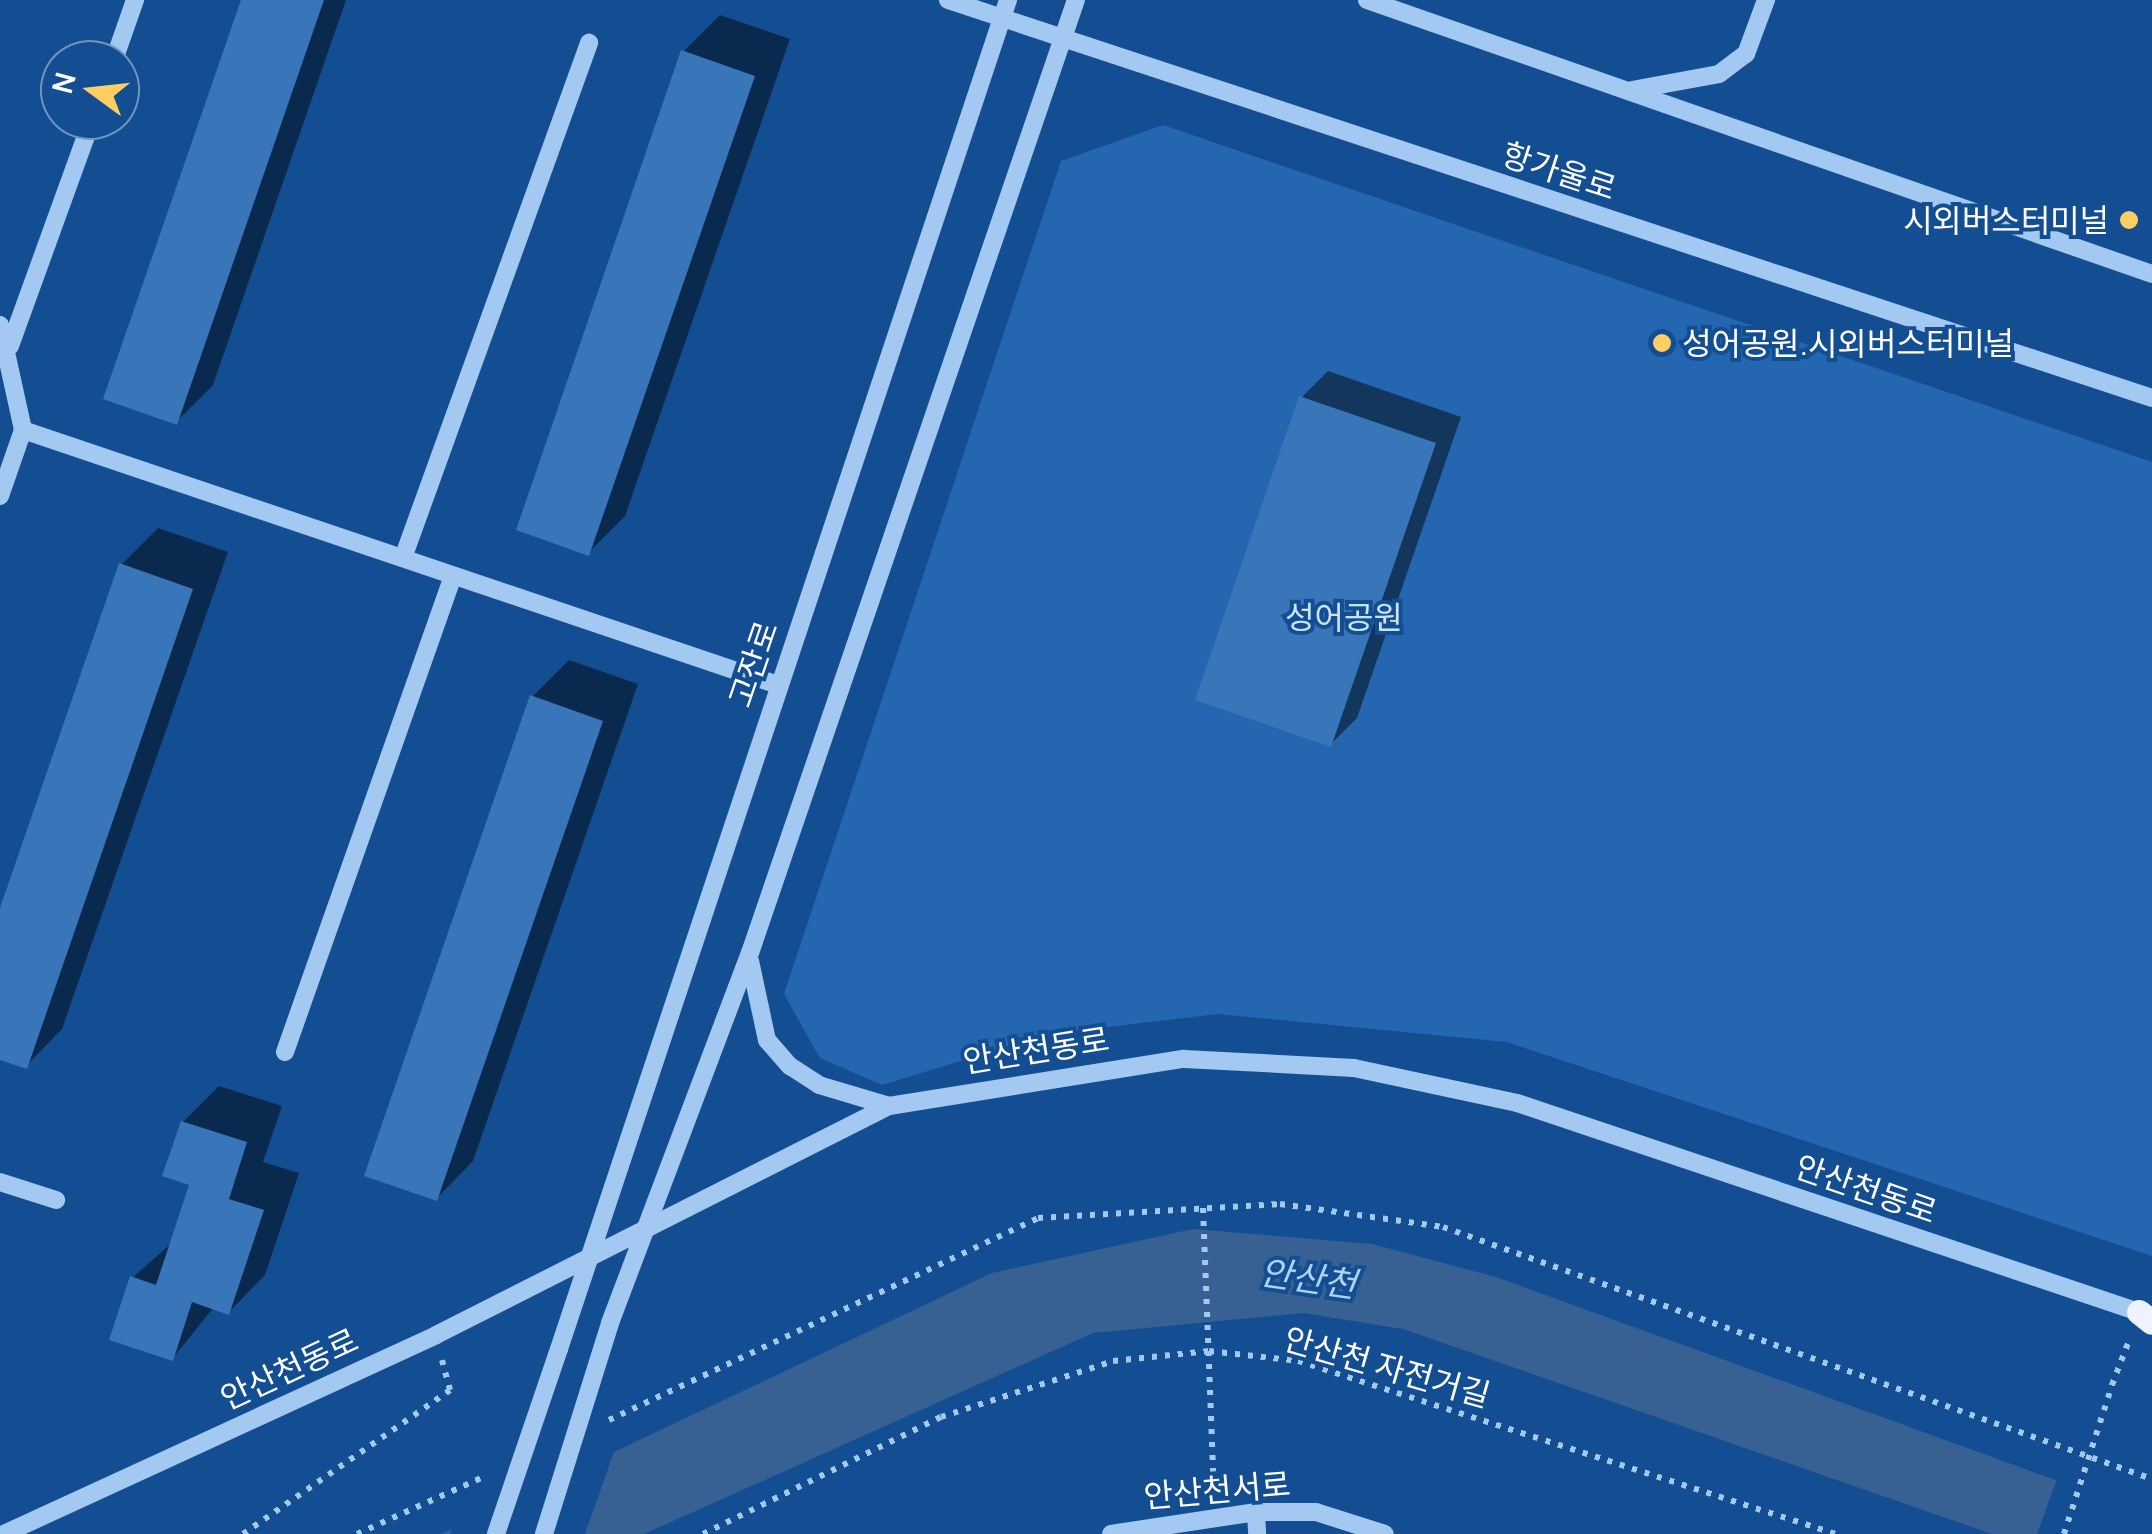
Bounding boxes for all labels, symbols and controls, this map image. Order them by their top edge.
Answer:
north arrow [40,40,140,140]
text: N [42,68,84,97]
street label: 항가울로 [1497,135,1621,207]
place label: 시외버스터미널 [1903,201,2109,239]
marker: 시외버스터미널 [2118,209,2140,231]
place label: 성어공원.시외버스터미널 [1682,324,2014,362]
marker: 성어공원.시외버스터미널 [1651,332,1673,354]
park label: 성어공원 [1285,598,1403,636]
street label: 고잔로 [720,616,786,712]
street label: 안산천동로 [960,1020,1112,1080]
street label: 안산천동로 [1790,1147,1942,1231]
water label: 안산천 [1257,1250,1359,1306]
street label: 안산천 자전거길 [1280,1319,1494,1415]
street label: 안산천동로 [214,1320,364,1418]
street label: 안산천서로 [1142,1464,1292,1516]

